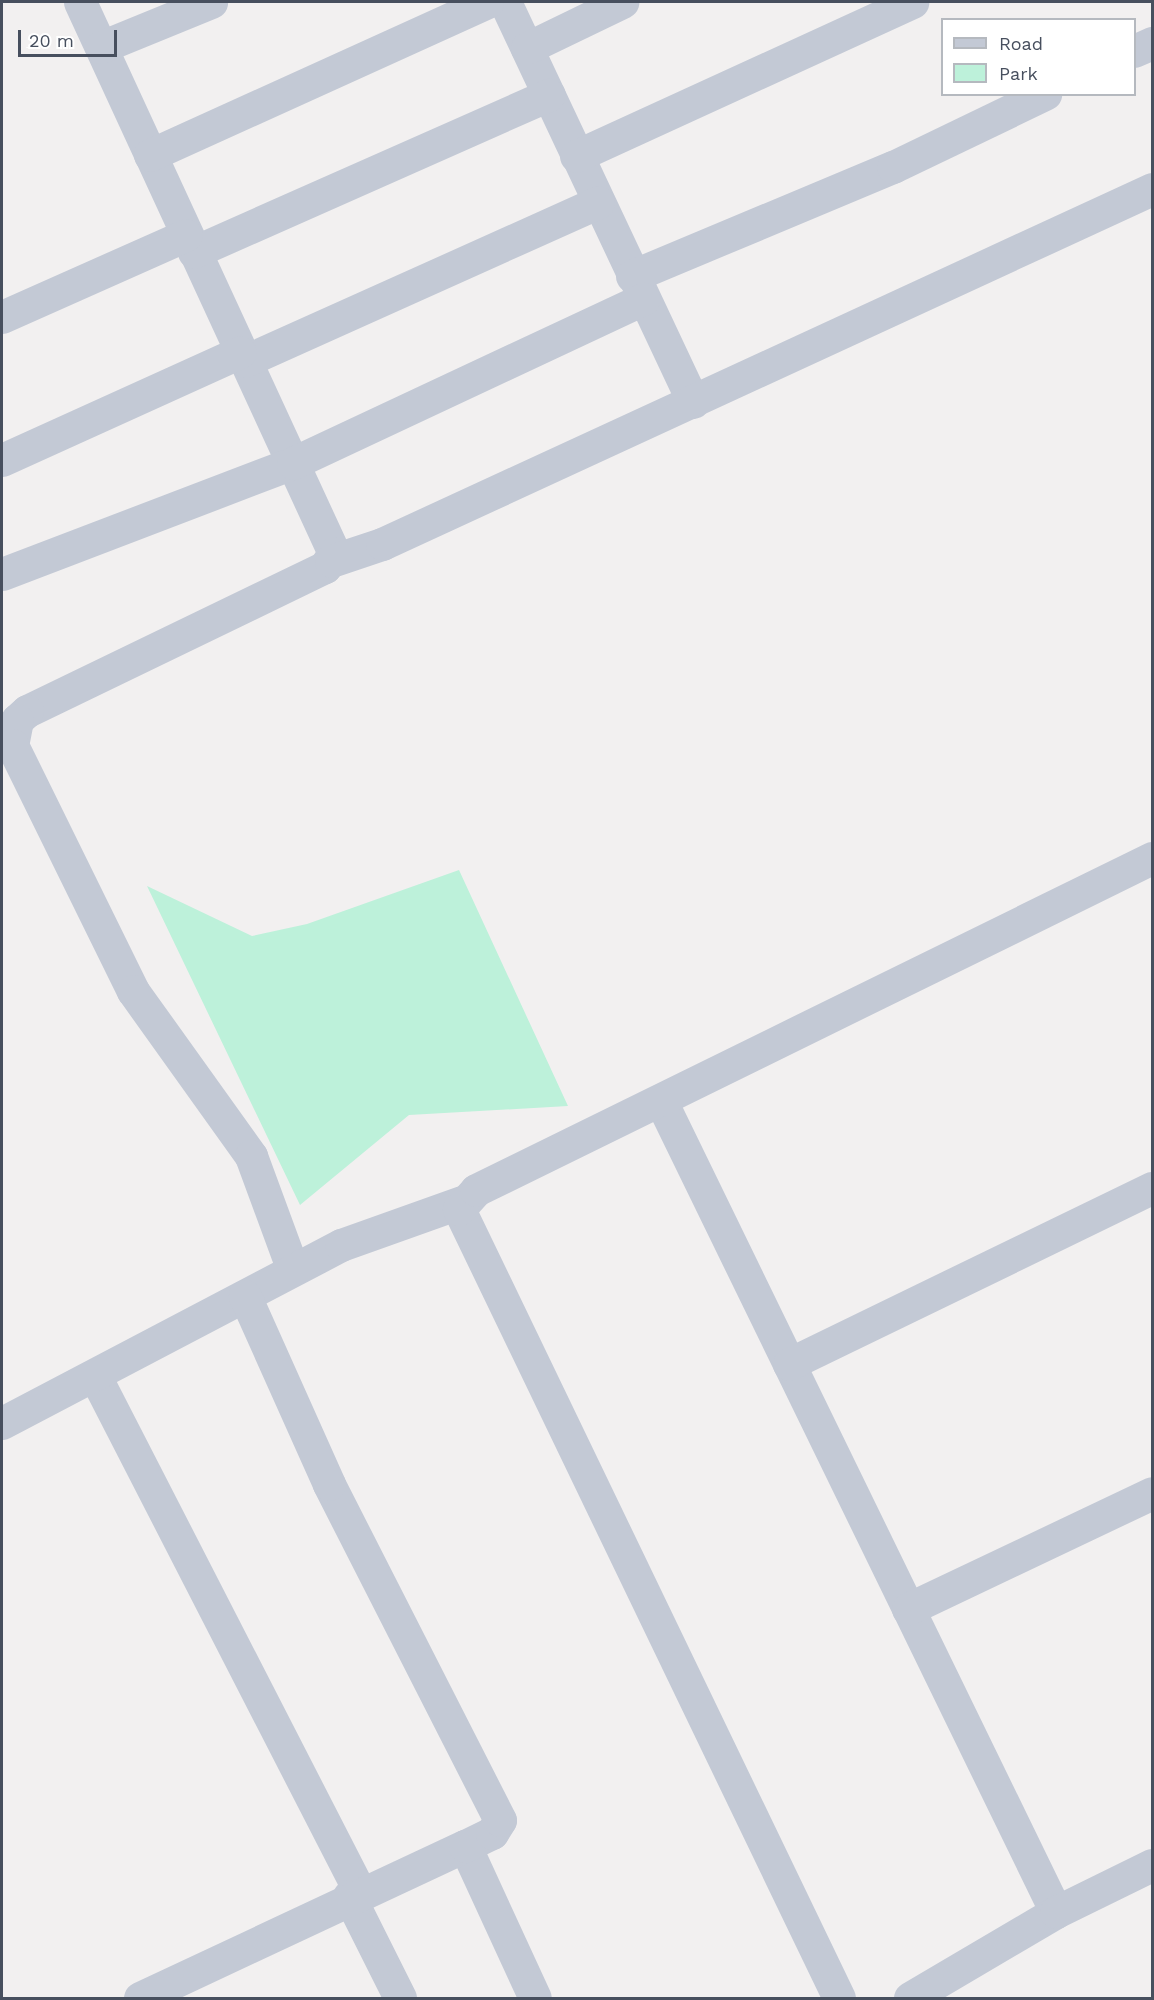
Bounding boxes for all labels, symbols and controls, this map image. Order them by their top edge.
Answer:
scale bar [21,18,120,56]
legend [941,18,1136,96]
text: 20 m [29,30,74,51]
text: Road [999,33,1043,54]
text: Park [999,63,1038,84]

